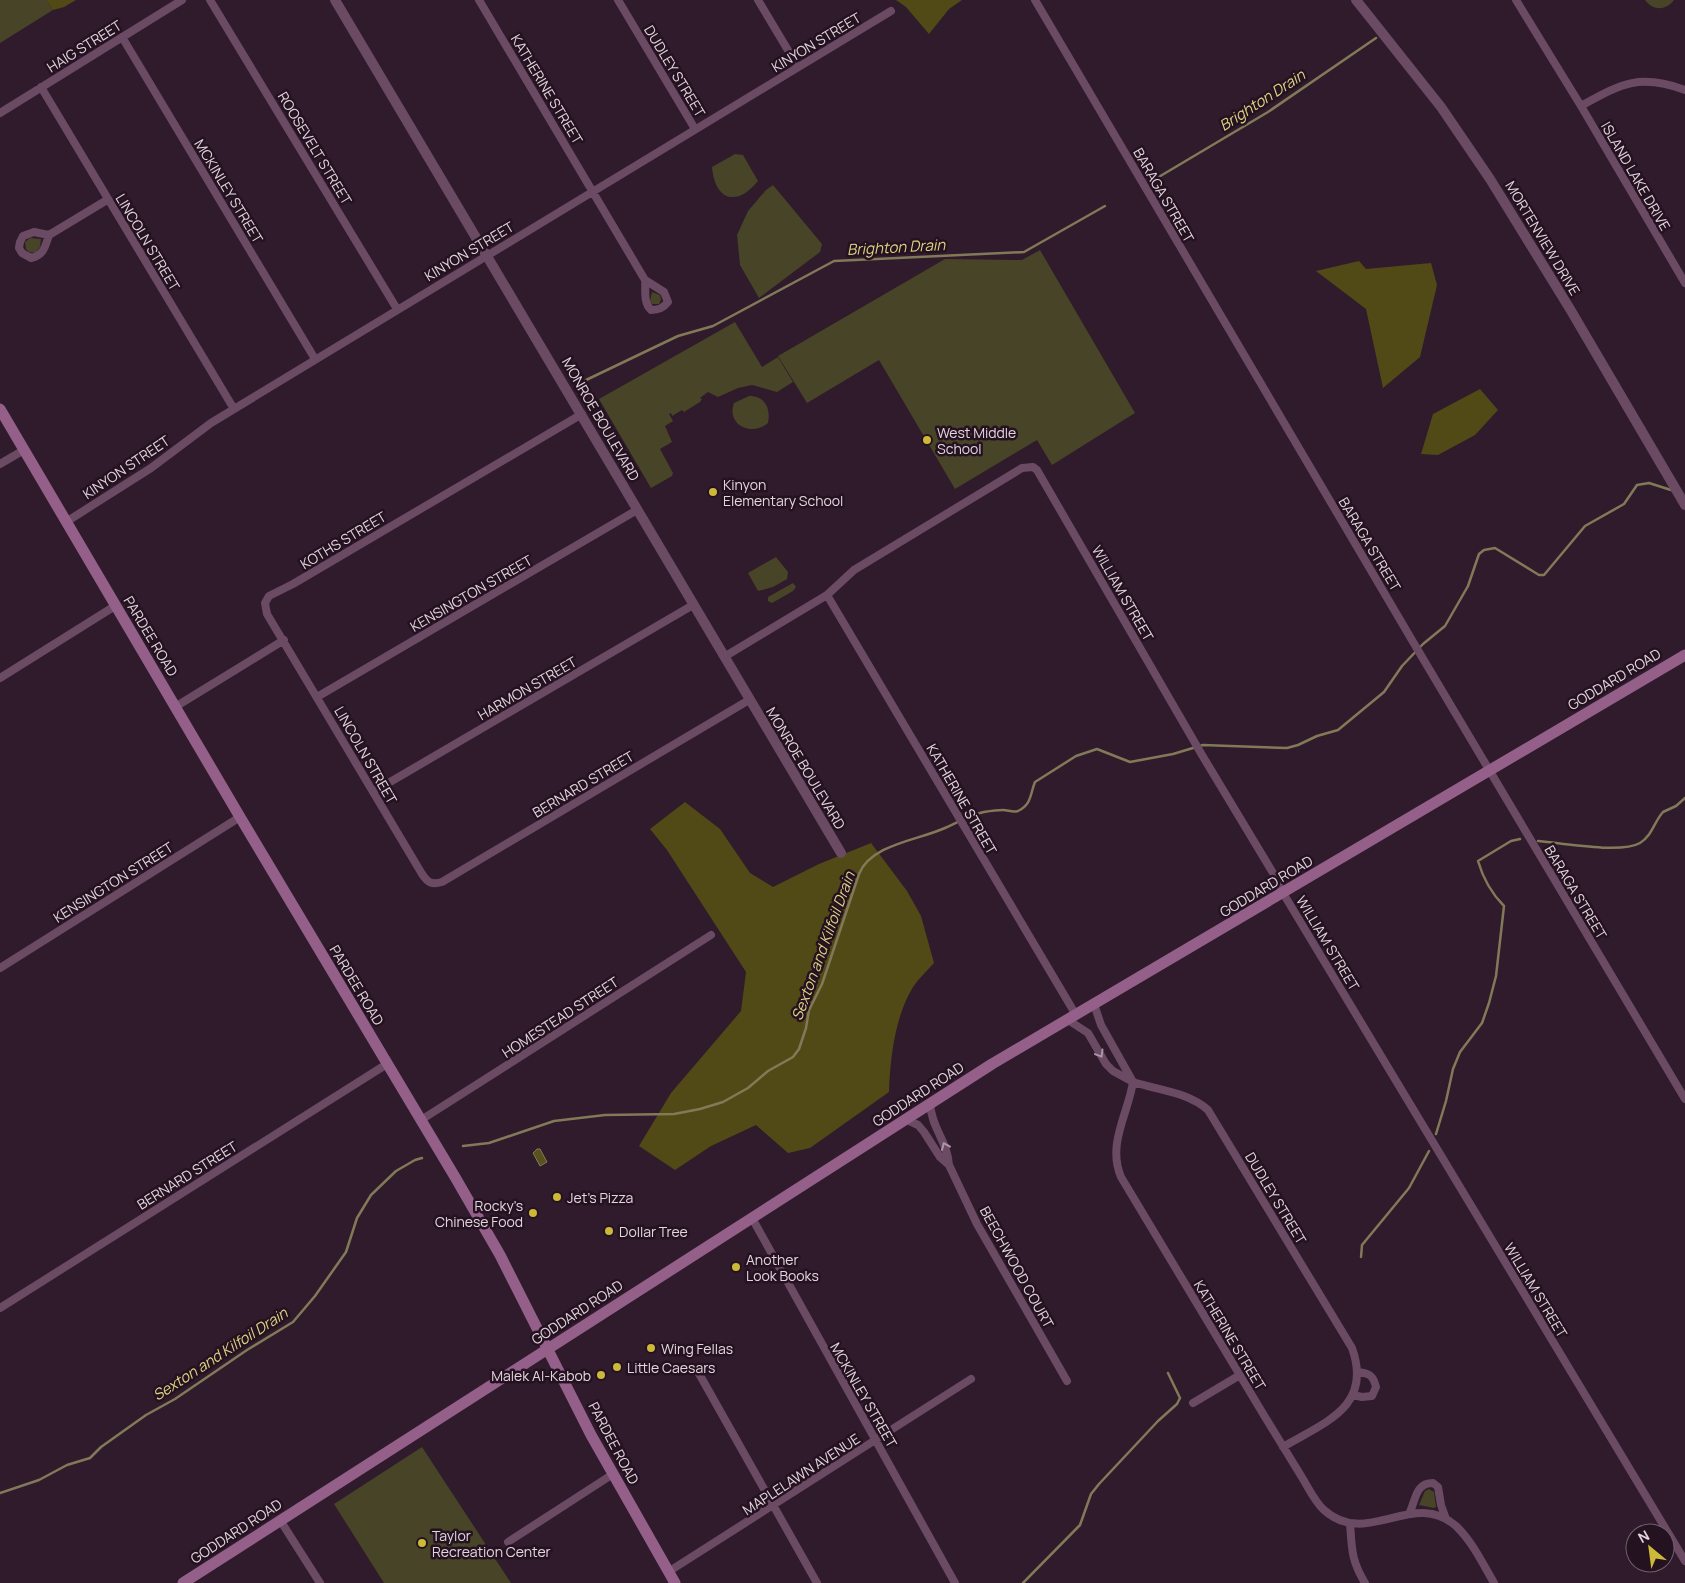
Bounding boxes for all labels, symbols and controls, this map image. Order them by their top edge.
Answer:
street label: KINYON STREET [768,8,865,76]
street label: HAIG STREET [43,15,125,76]
street label: DUDLEY STREET [640,22,710,121]
street label: KATHERINE STREET [507,31,588,148]
water label: Brighton Drain [1215,64,1310,136]
street label: ROOSEVELT STREET [274,88,357,209]
street label: ISLAND LAKE DRIVE [1597,118,1675,234]
street label: MCKINLEY STREET [190,135,268,247]
street label: BARAGA STREET [1129,144,1199,246]
street label: MORTENVIEW DRIVE [1501,177,1585,299]
street label: LINCOLN STREET [112,190,185,295]
street label: KINYON STREET [421,217,518,285]
water label: Brighton Drain [846,234,947,260]
street label: MONROE BOULEVARD [558,354,644,484]
place label: West Middle School [937,423,1016,458]
street label: KINYON STREET [79,431,174,503]
marker: West Middle School [921,434,933,446]
place label: Kinyon Elementary School [723,475,843,510]
marker: Kinyon Elementary School [707,486,719,498]
street label: BARAGA STREET [1334,494,1406,595]
street label: KOTHS STREET [296,507,390,573]
street label: WILLIAM STREET [1088,542,1158,645]
street label: KENSINGTON STREET [407,550,536,636]
street label: PARDEE ROAD [120,592,182,680]
street label: GODDARD ROAD [1564,644,1664,714]
street label: HARMON STREET [474,652,581,724]
street label: LINCOLN STREET [330,703,402,808]
street label: MONROE BOULEVARD [762,703,850,833]
street label: KATHERINE STREET [923,740,1002,858]
street label: BERNARD STREET [529,746,638,822]
street label: KENSINGTON STREET [49,837,177,927]
street label: BARAGA STREET [1540,842,1612,943]
street label: GODDARD ROAD [1216,851,1316,921]
water label: Sexton and Kilfoil Drain [786,868,860,1023]
street label: WILLIAM STREET [1292,892,1364,995]
street label: PARDEE ROAD [326,941,388,1029]
street label: HOMESTEAD STREET [498,972,622,1062]
one-way arrow [1094,1049,1104,1058]
street label: GODDARD ROAD [869,1057,967,1131]
street label: BERNARD STREET [133,1136,241,1214]
one-way arrow [940,1142,951,1151]
street label: DUDLEY STREET [1241,1149,1311,1248]
place label: Jet's Pizza [567,1188,633,1207]
marker: Jet's Pizza [551,1191,563,1203]
place label: Rocky's Chinese Food [435,1196,523,1231]
street label: BEECHWOOD COURT [976,1203,1059,1332]
marker: Rocky's Chinese Food [527,1207,539,1219]
place label: Dollar Tree [619,1222,688,1241]
marker: Dollar Tree [603,1225,615,1237]
street label: WILLIAM STREET [1500,1239,1572,1342]
place label: Another Look Books [746,1250,819,1285]
marker: Another Look Books [730,1261,742,1273]
street label: GODDARD ROAD [528,1275,626,1349]
street label: KATHERINE STREET [1190,1277,1271,1394]
water label: Sexton and Kilfoil Drain [148,1302,292,1406]
place label: Wing Fellas [661,1339,733,1358]
street label: MCKINLEY STREET [826,1339,902,1451]
marker: Wing Fellas [645,1342,657,1354]
place label: Little Caesars [627,1358,715,1377]
marker: Little Caesars [611,1361,623,1373]
place label: Malek Al-Kabob [491,1366,591,1385]
marker: Malek Al-Kabob [595,1369,607,1381]
street label: PARDEE ROAD [584,1399,644,1487]
street label: MAPLELAWN AVENUE [739,1429,863,1519]
street label: GODDARD ROAD [187,1494,285,1568]
north arrow [1625,1523,1675,1573]
text: N [1634,1525,1652,1547]
place label: Taylor Recreation Center [432,1526,551,1561]
marker: Taylor Recreation Center [416,1537,428,1549]

